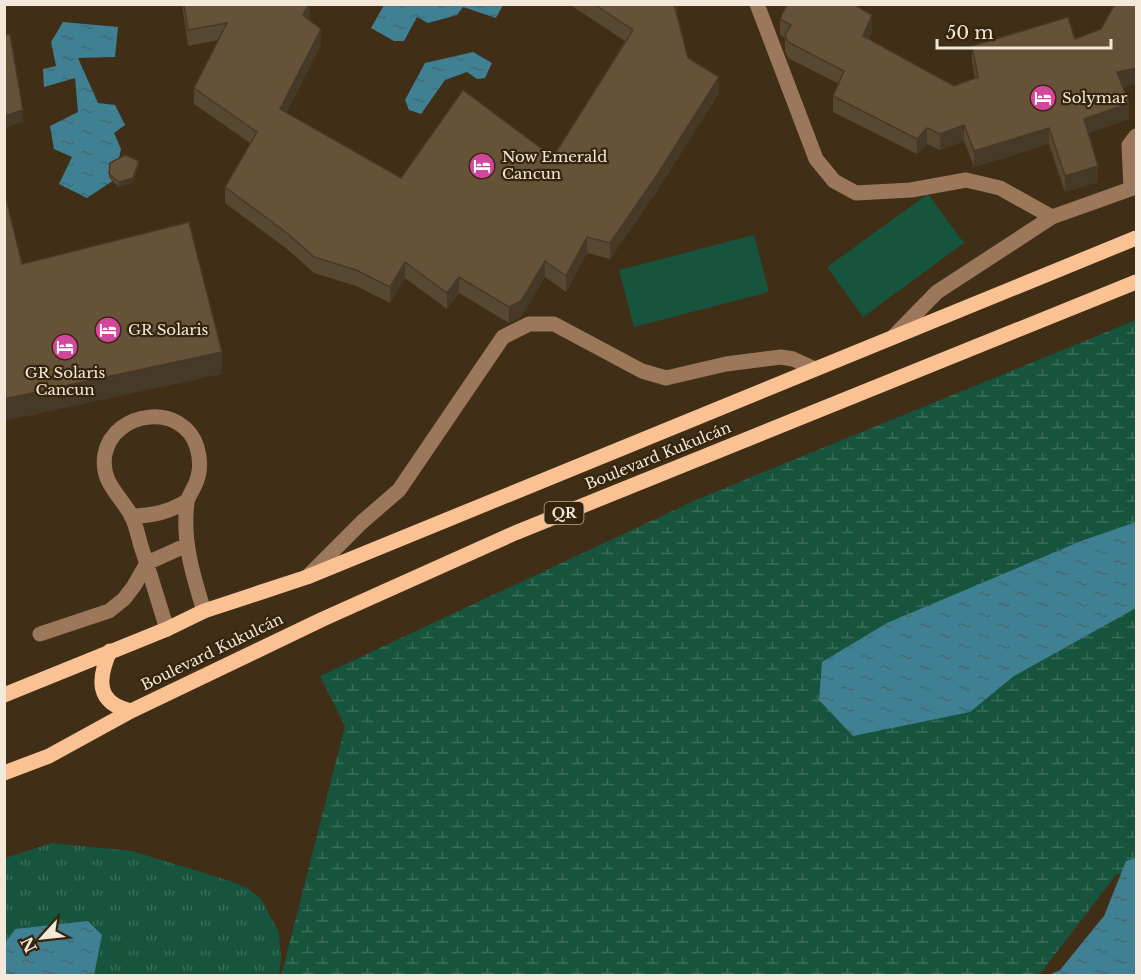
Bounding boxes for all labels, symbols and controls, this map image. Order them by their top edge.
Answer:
scale bar [937,12,1111,50]
text: 50 m [946,22,994,44]
hotel icon: Solymar [1028,83,1058,113]
place label: Solymar [1062,88,1128,107]
place label: Now Emerald Cancun [502,147,607,183]
hotel icon: Now Emerald Cancun [467,151,497,181]
hotel icon: GR Solaris [93,315,123,345]
place label: GR Solaris [128,320,209,339]
hotel icon: GR Solaris Cancun [50,332,80,362]
place label: GR Solaris Cancun [25,363,105,399]
street label: Boulevard Kukulcán [582,418,734,494]
road number: QR [544,502,584,524]
street label: Boulevard Kukulcán [138,609,286,694]
north arrow [12,908,72,968]
text: N [16,934,41,956]

